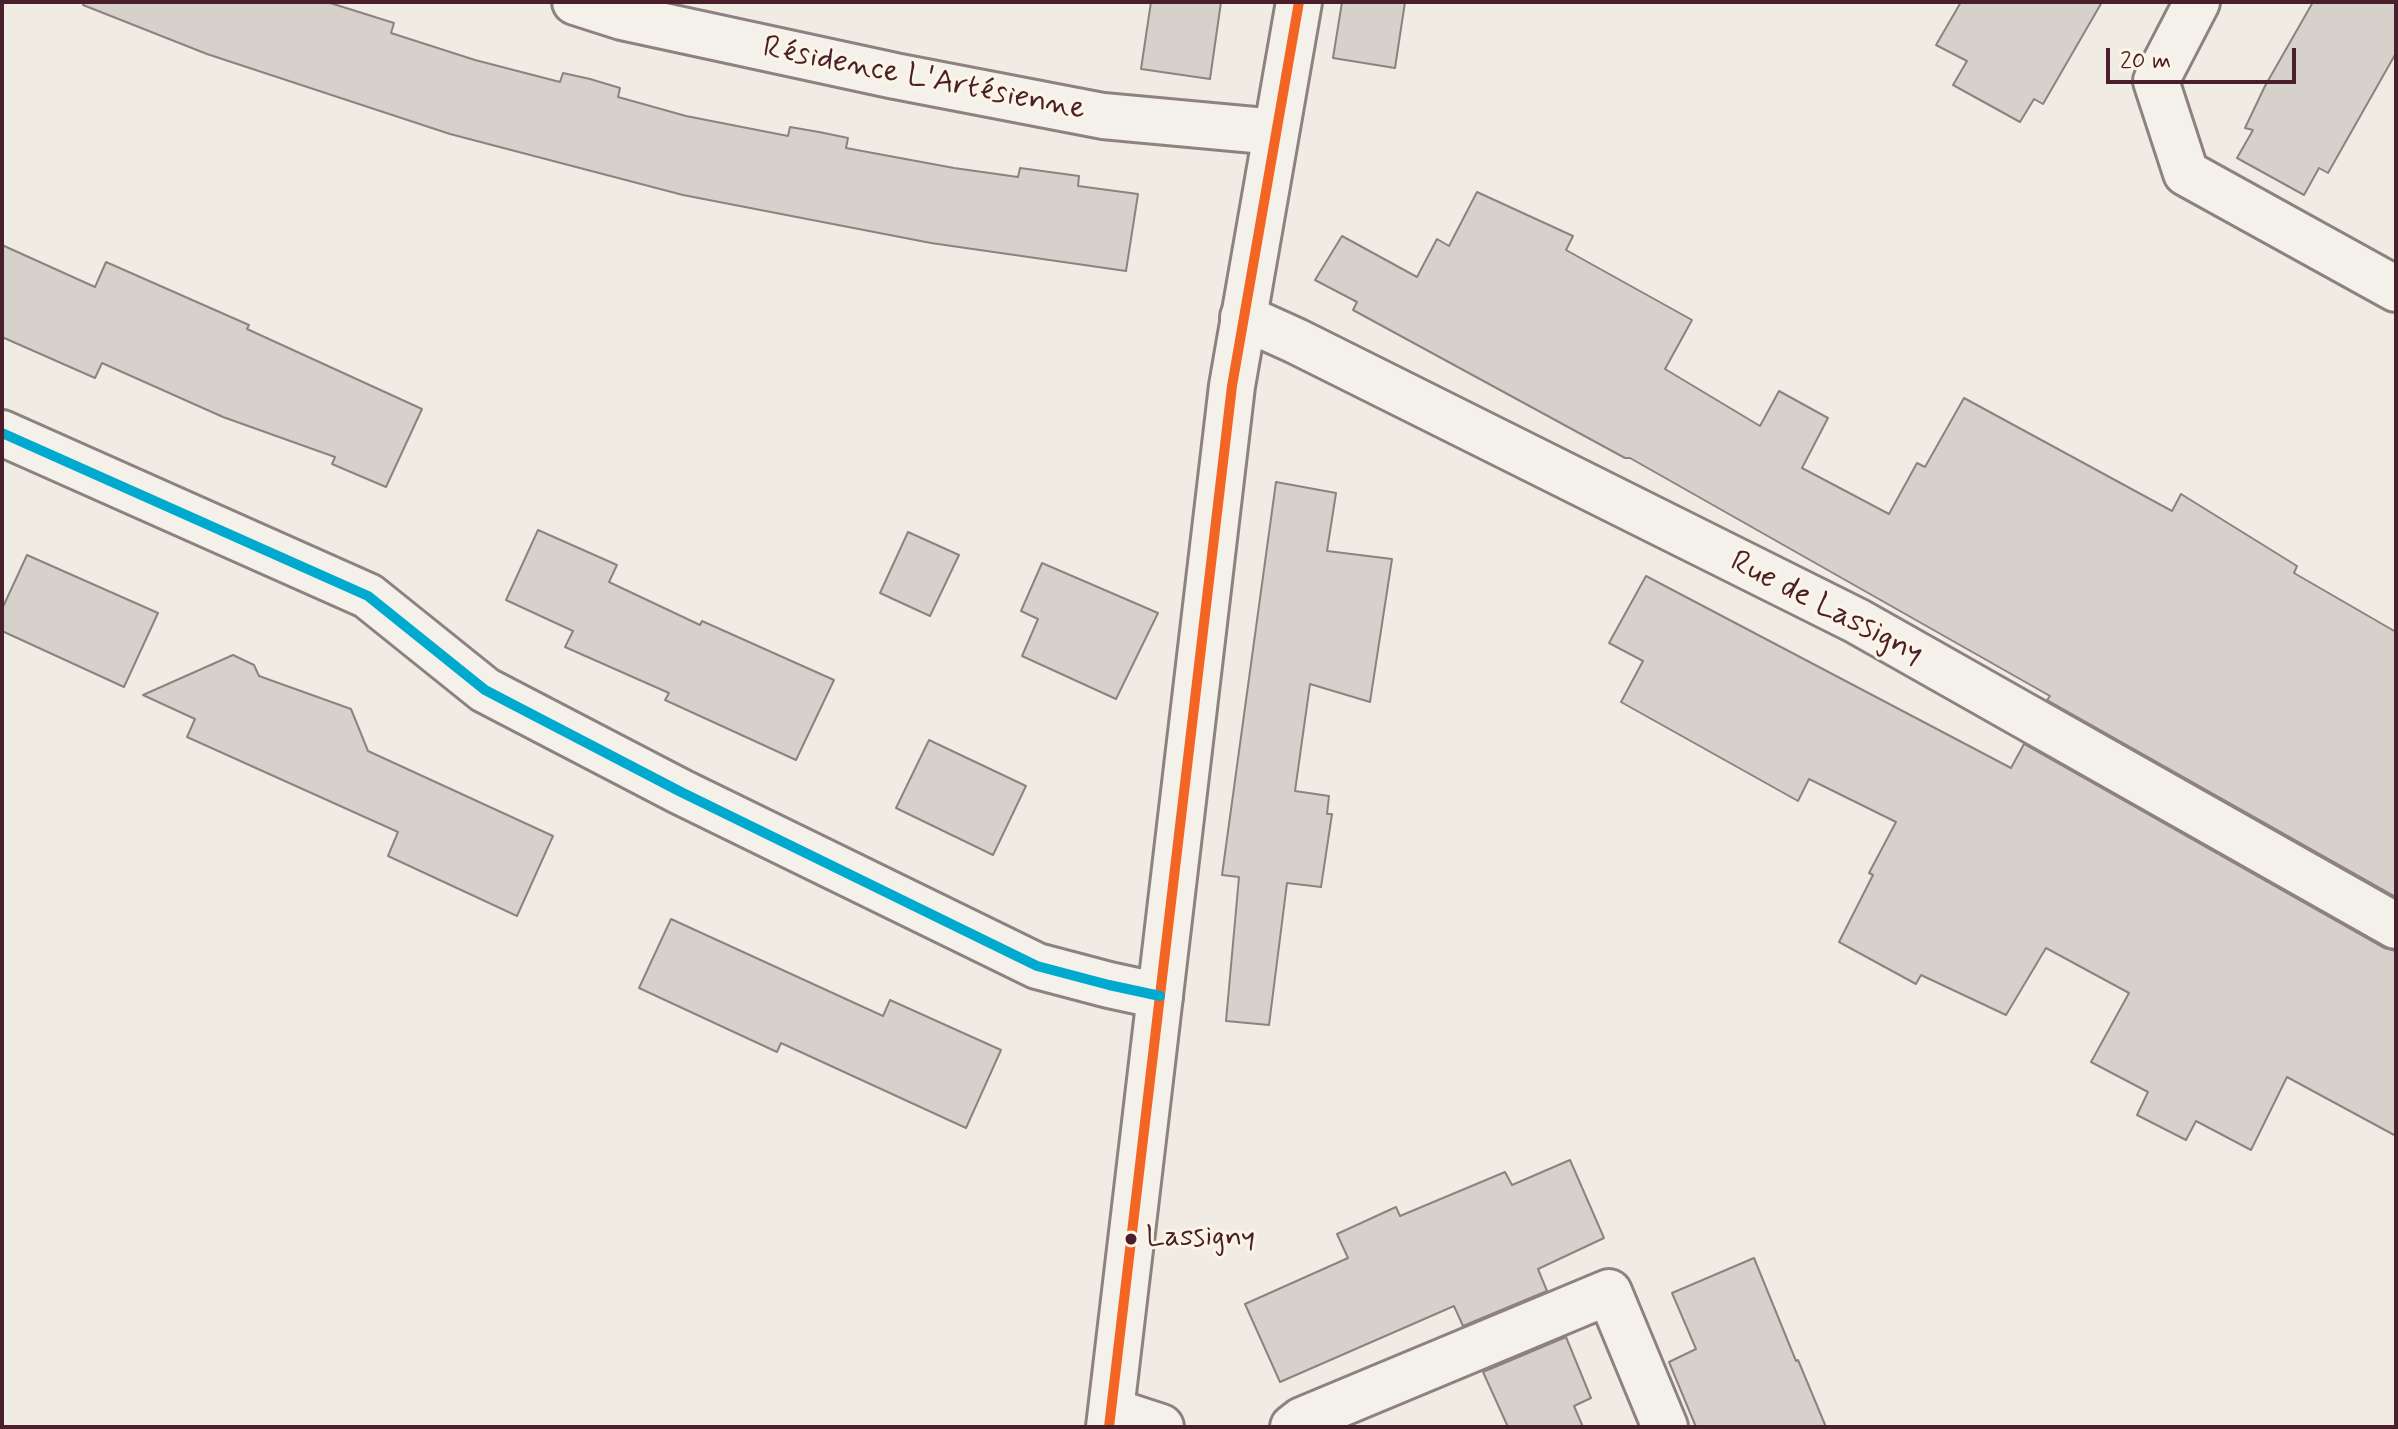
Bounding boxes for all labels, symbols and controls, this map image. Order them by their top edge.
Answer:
street label: Résidence L'Artésienne [759,30,1089,130]
scale bar [2110,32,2300,82]
text: 20 m [2120,46,2171,77]
street label: Rue de Lassigny [1723,544,1929,674]
place label: Lassigny [1146,1221,1255,1257]
marker: Lassigny [1123,1231,1139,1247]

